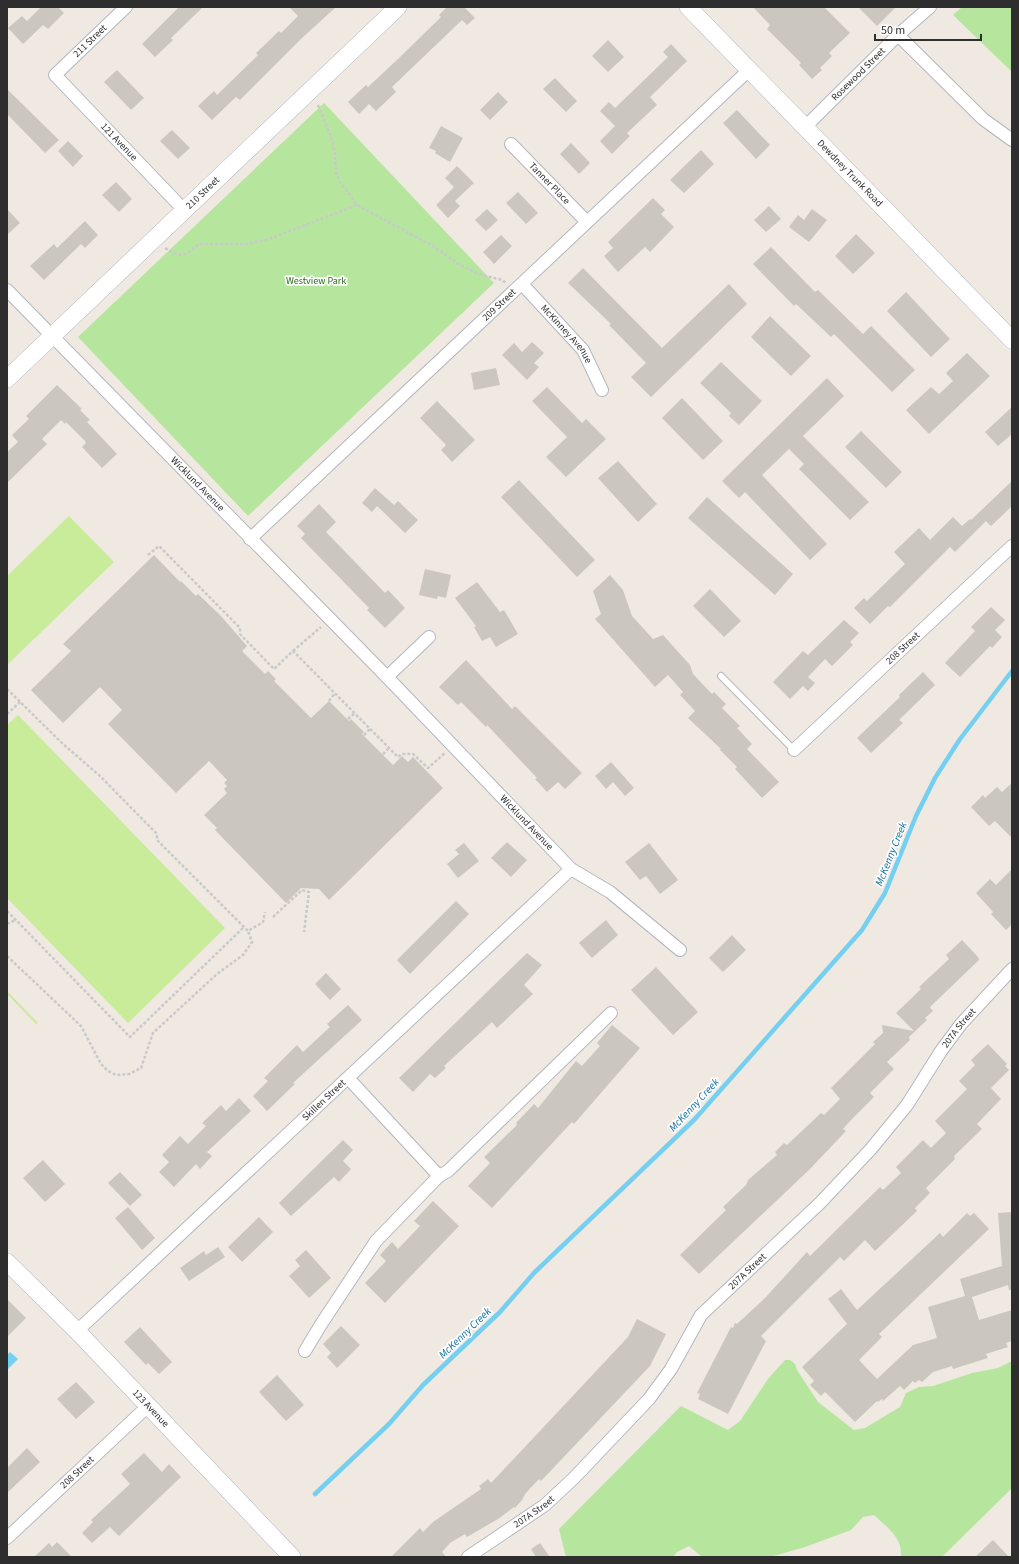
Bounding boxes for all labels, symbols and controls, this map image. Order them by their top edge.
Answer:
scale bar [875,16,981,42]
street label: 211 Street [70,21,110,61]
text: 50 m [881,22,905,39]
street label: Rosewood Street [828,44,889,104]
street label: 121 Avenue [97,120,141,164]
street label: Dewdney Trunk Road [814,137,886,210]
street label: Tanner Place [526,159,573,208]
street label: 210 Street [183,173,223,212]
park label: Westview Park [286,274,346,288]
street label: 209 Street [479,285,520,324]
street label: McKinney Avenue [537,301,595,366]
street label: Wicklund Avenue [167,454,228,515]
street label: 208 Street [883,628,923,668]
street label: Wicklund Avenue [497,792,556,853]
water label: McKenny Creek [871,819,911,888]
street label: 207A Street [939,1005,980,1051]
water label: McKenny Creek [665,1074,723,1135]
street label: Skillen Street [299,1076,349,1124]
street label: 207A Street [725,1250,770,1293]
water label: McKenny Creek [435,1303,495,1362]
street label: 123 Avenue [129,1386,172,1430]
street label: 208 Street [57,1453,98,1492]
street label: 207A Street [511,1492,558,1531]

